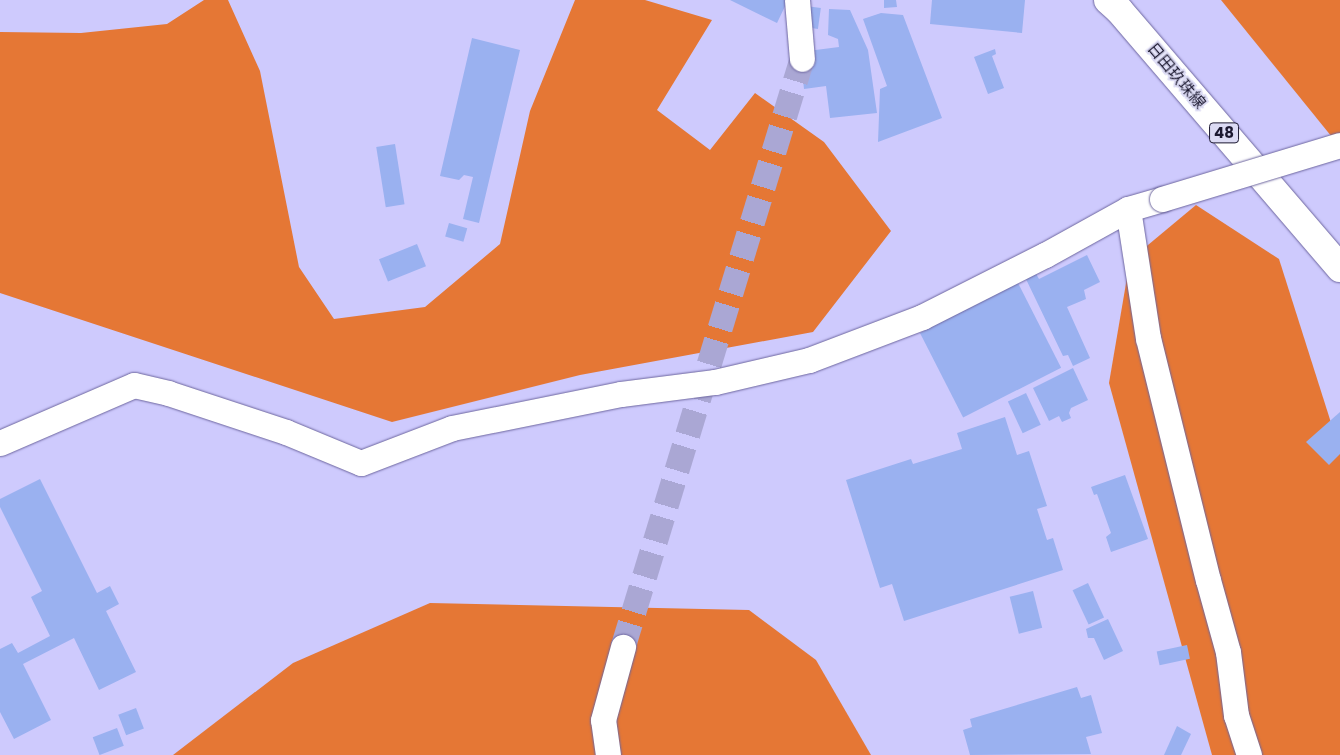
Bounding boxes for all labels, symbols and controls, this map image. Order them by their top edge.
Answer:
street label: 日田玖珠線 [1143,39,1209,113]
road number: 48 [1209,120,1239,146]

